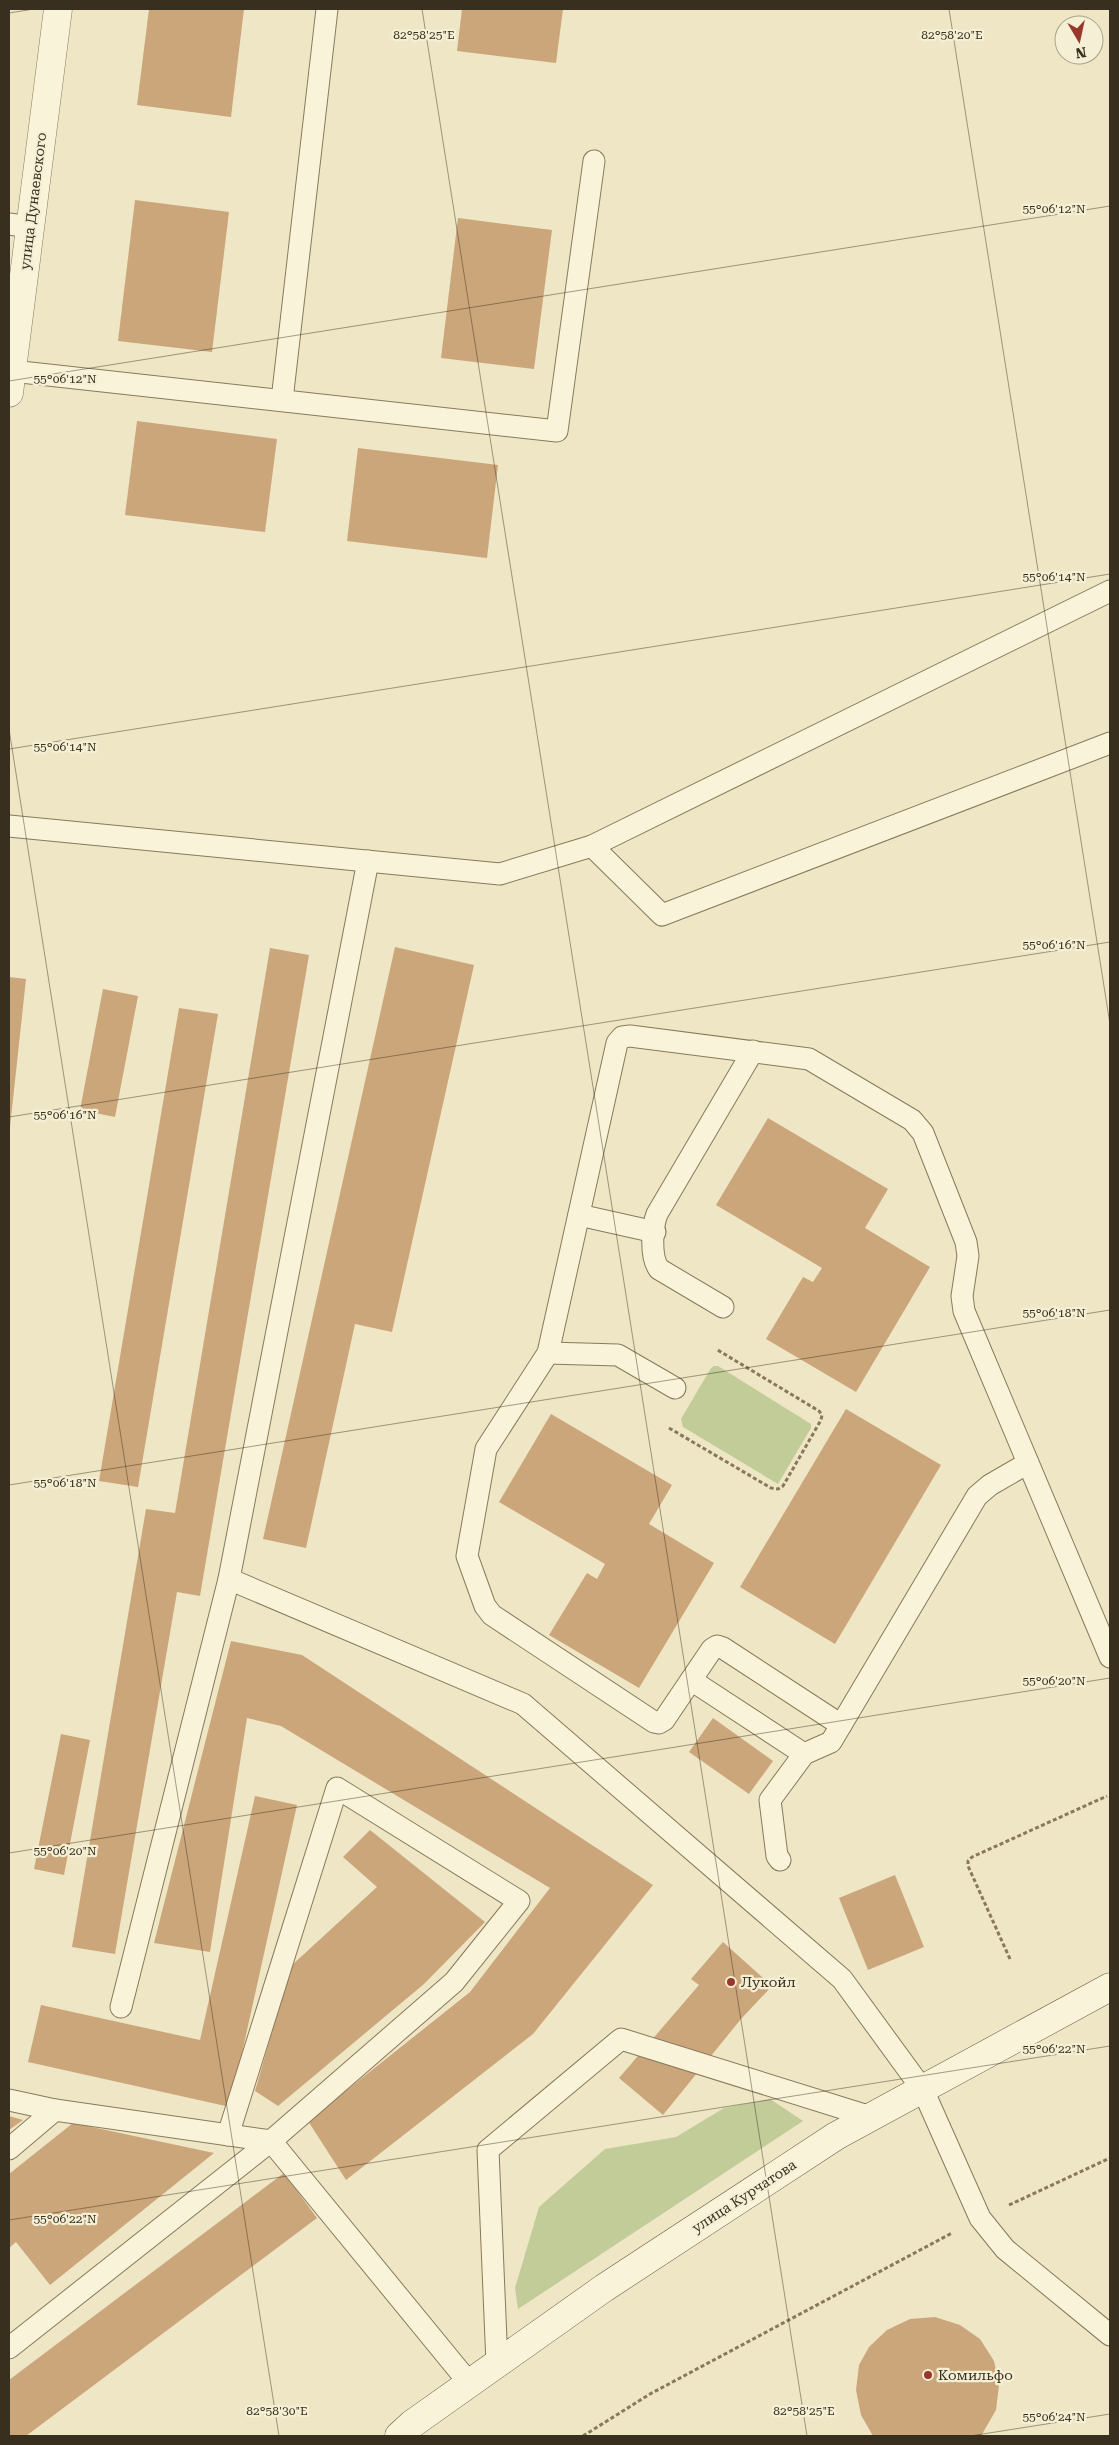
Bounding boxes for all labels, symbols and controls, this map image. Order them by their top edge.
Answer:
north arrow [1054,15,1104,65]
text: 82°58'25"E [393,28,455,42]
text: 82°58'20"E [921,28,983,42]
text: N [1074,44,1088,62]
street label: улица Дунаевского [17,131,49,271]
text: 55°06'12"N [1022,202,1086,216]
text: 55°06'12"N [33,372,97,386]
text: 55°06'14"N [1022,570,1086,584]
text: 55°06'14"N [33,740,97,754]
text: 55°06'16"N [1022,938,1086,952]
text: 55°06'16"N [33,1108,97,1122]
text: 55°06'18"N [1022,1306,1086,1320]
text: 55°06'18"N [33,1476,97,1490]
text: 55°06'20"N [1022,1674,1086,1688]
text: 55°06'20"N [33,1844,97,1858]
place label: Лукойл [741,1974,796,1990]
marker: Лукойл [725,1976,737,1988]
text: 55°06'22"N [1022,2042,1086,2056]
street label: улица Курчатова [689,2156,799,2236]
text: 55°06'22"N [33,2212,97,2226]
place label: Комильфо [938,2367,1013,2383]
marker: Комильфо [922,2369,934,2381]
text: 82°58'30"E [246,2404,308,2418]
text: 82°58'25"E [773,2404,835,2418]
text: 55°06'24"N [1022,2410,1086,2424]

